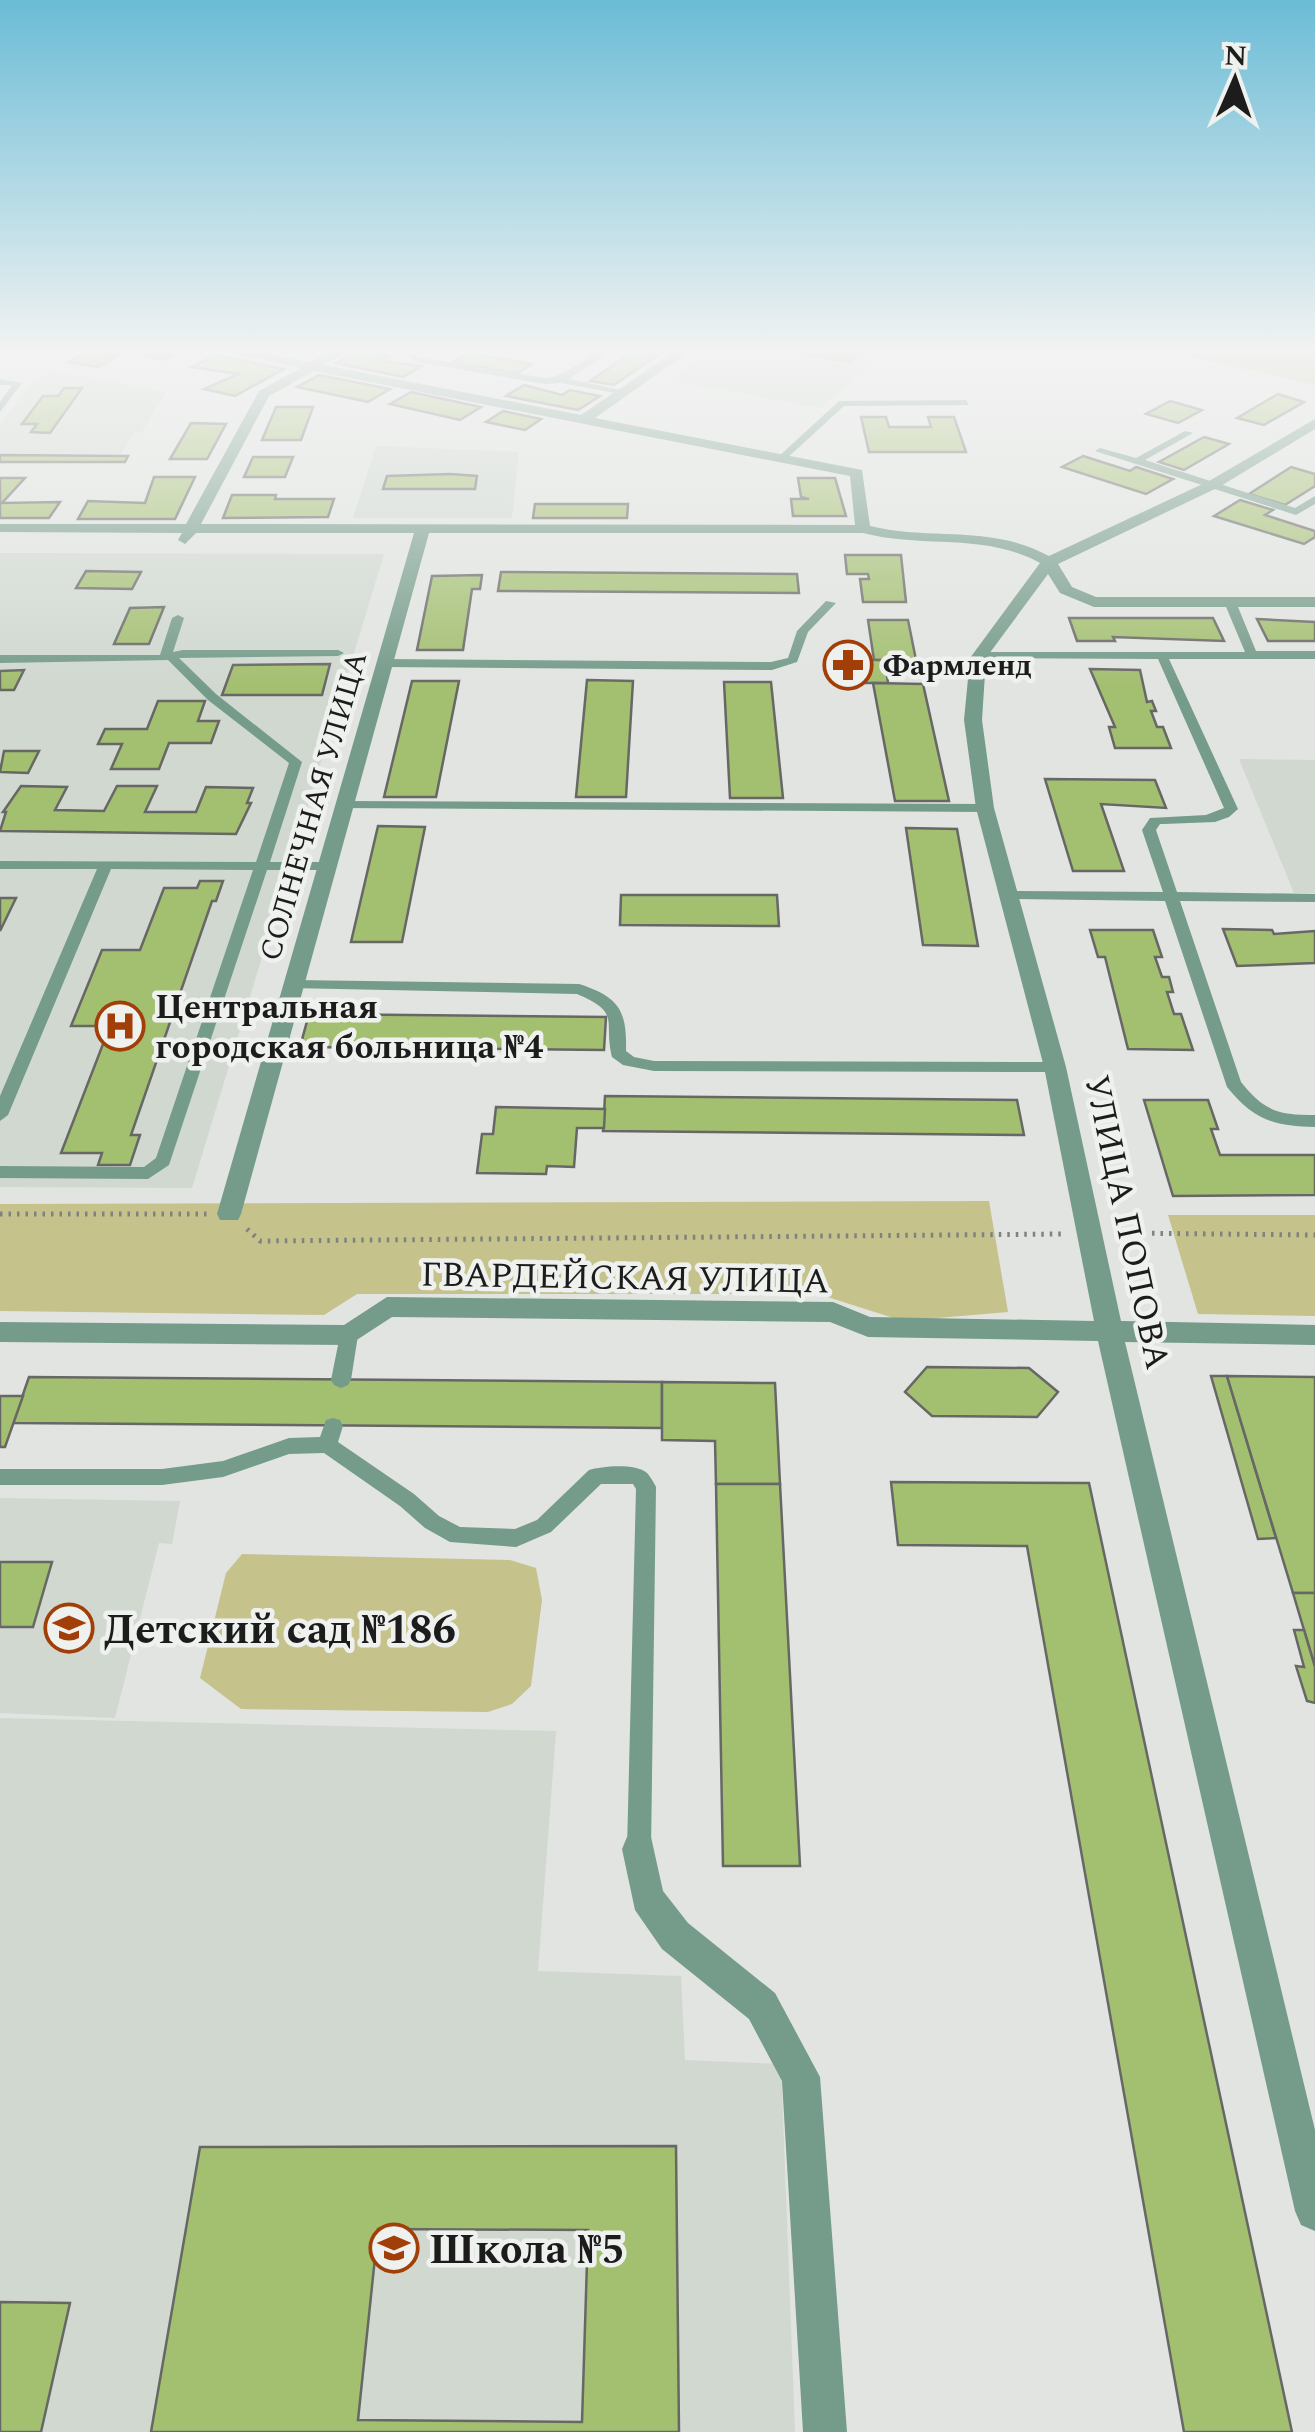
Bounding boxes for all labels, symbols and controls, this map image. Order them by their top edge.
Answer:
north arrow [1185,30,1285,130]
text: N [1224,35,1248,78]
pharmacy icon: Фармленд [822,639,874,691]
place label: Фармленд [883,643,1032,689]
street label: СОЛНЕЧНАЯ УЛИЦА [248,646,380,966]
place label: Центральная городская больница №4 [155,981,544,1074]
hospital icon: Центральная городская больница №4 [94,1000,146,1052]
street label: УЛИЦА ПОПОВА [1069,1070,1184,1374]
street label: ГВАРДЕЙСКАЯ УЛИЦА [420,1248,830,1309]
place label: Детский сад №186 [104,1599,456,1662]
school or university icon: Детский сад №186 [43,1602,95,1654]
place label: Школа №5 [429,2219,625,2282]
school or university icon: Школа №5 [368,2222,420,2274]

